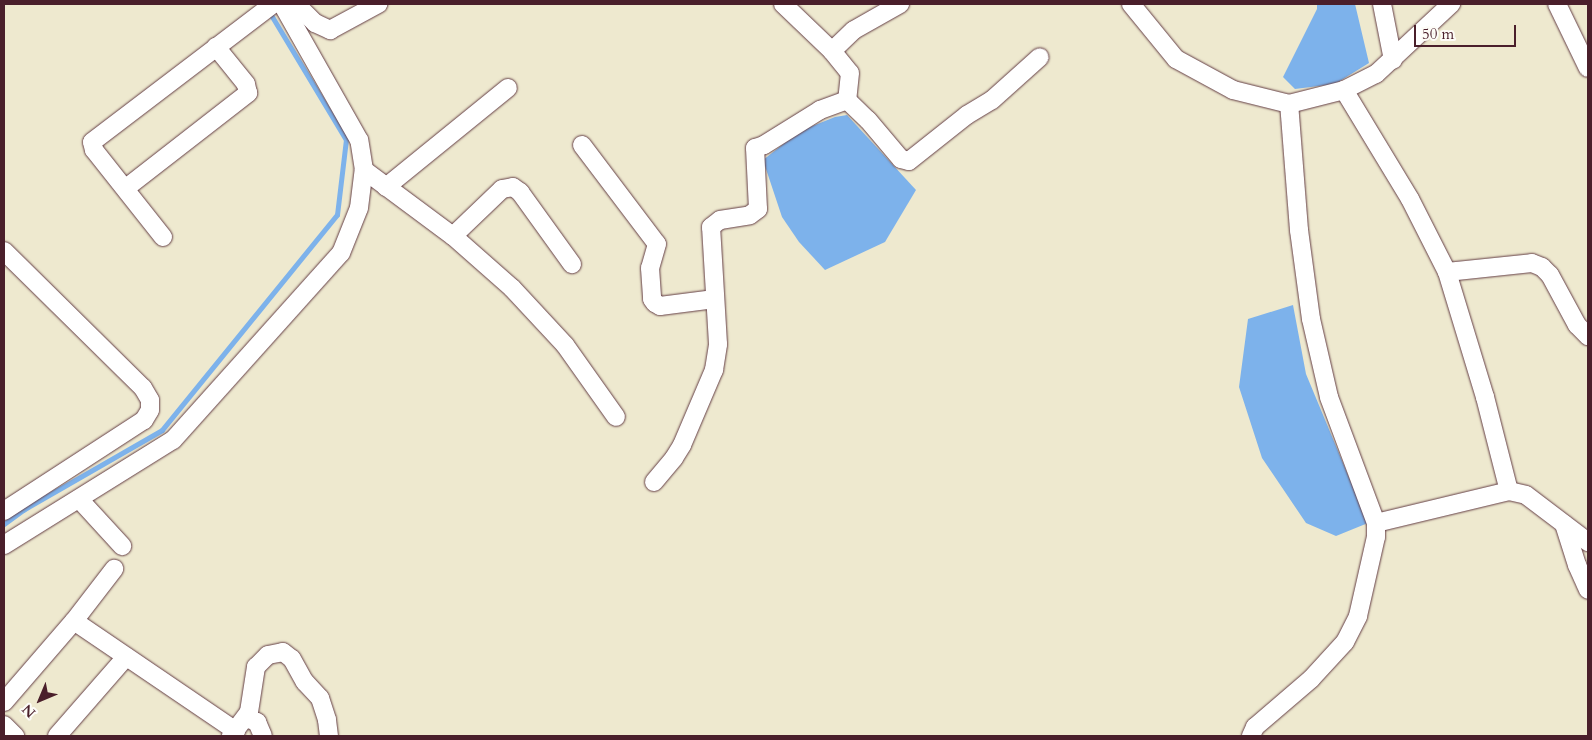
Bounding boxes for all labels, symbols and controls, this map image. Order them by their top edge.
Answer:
scale bar [1417,15,1520,47]
text: 50 m [1422,24,1454,44]
north arrow [15,675,65,725]
text: N [18,700,40,722]

